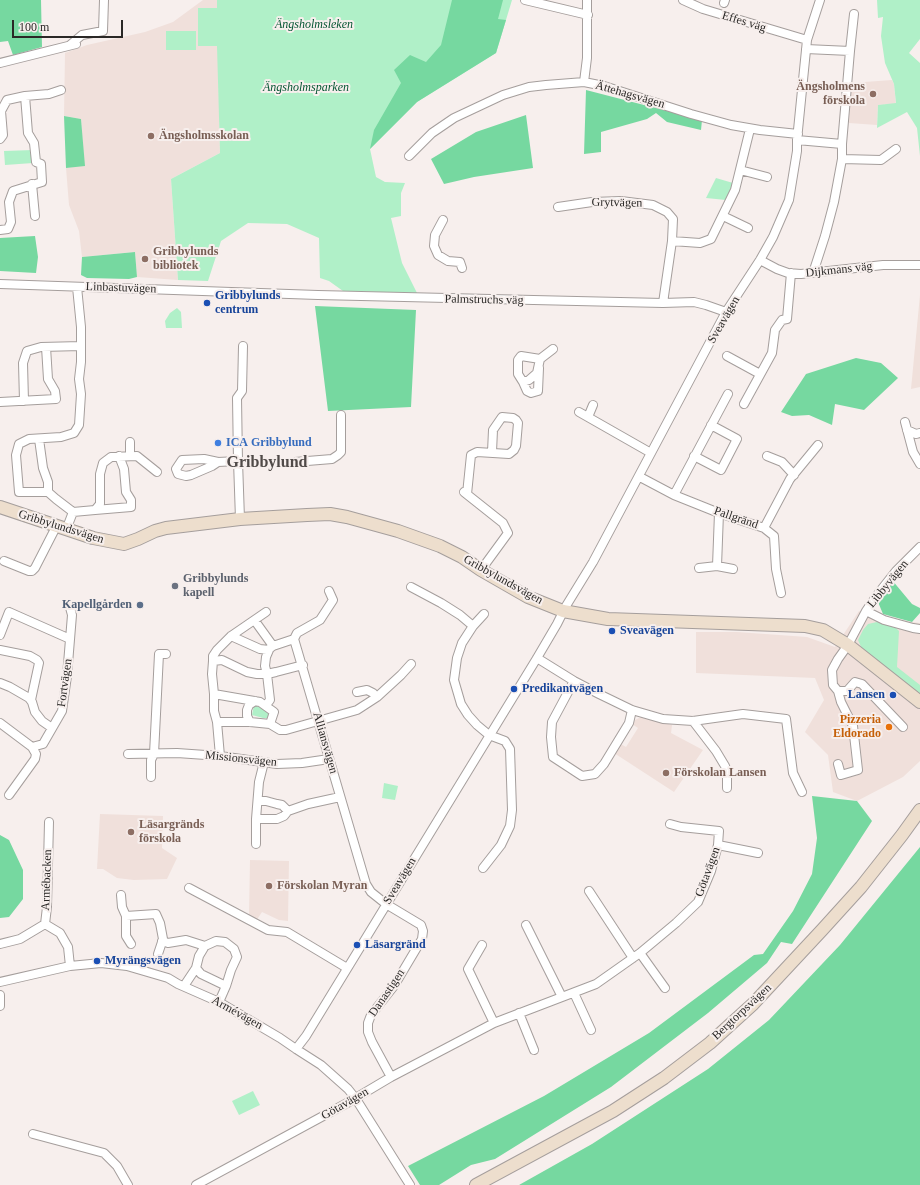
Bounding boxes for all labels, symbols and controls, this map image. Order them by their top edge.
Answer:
street label: Effes väg [720,8,768,36]
scale bar [14,12,125,38]
park label: Ängsholmsleken [275,18,353,32]
text: 100 m [19,20,49,34]
street label: Ättehagsvägen [594,78,666,112]
place label: Ängsholmens förskola [796,80,865,108]
park label: Ängsholmsparken [263,81,349,95]
marker: Ängsholmens förskola [868,89,878,99]
place label: Ängsholmsskolan [159,129,249,143]
marker: Ängsholmsskolan [146,131,156,141]
street label: Grytvägen [592,195,642,211]
place label: Gribbylunds bibliotek [153,245,218,273]
marker: Gribbylunds bibliotek [140,254,150,264]
street label: Dijkmans väg [805,259,873,281]
street label: Linbastuvägen [85,280,157,296]
place label: Gribbylunds centrum [215,289,280,317]
street label: Palmstruchs väg [444,292,524,308]
street label: Sveavägen [705,294,743,346]
marker: Gribbylunds centrum [202,298,212,308]
place label: ICA Gribbylund [226,436,312,450]
marker: ICA Gribbylund [213,438,223,448]
district label: Gribbylund [227,453,307,473]
street label: Pallgränd [712,504,760,532]
street label: Gribbylundsvägen [17,507,105,547]
street label: Gribbylundsvägen [461,552,545,608]
street label: Libbyvägen [864,557,912,611]
place label: Gribbylunds kapell [183,572,248,600]
marker: Gribbylunds kapell [170,581,180,591]
place label: Kapellgården [62,598,132,612]
marker: Kapellgården [135,600,145,610]
place label: Sveavägen [620,624,674,638]
marker: Sveavägen [607,626,617,636]
street label: Fortvägen [54,658,76,708]
place label: Predikantvägen [522,682,603,696]
marker: Predikantvägen [509,684,519,694]
place label: Lansen [848,688,885,702]
marker: Lansen [888,690,898,700]
street label: Alliansvägen [309,711,341,775]
place label: Pizzeria Eldorado [833,713,881,741]
marker: Pizzeria Eldorado [884,722,894,732]
street label: Missionsvägen [204,748,278,770]
place label: Förskolan Lansen [674,766,766,780]
marker: Förskolan Lansen [661,768,671,778]
place label: Läsargränds förskola [139,818,204,846]
marker: Läsargränds förskola [126,827,136,837]
street label: Götavägen [692,845,724,899]
street label: Armébacken [39,849,55,911]
street label: Sveavägen [380,855,420,907]
place label: Förskolan Myran [277,879,367,893]
marker: Förskolan Myran [264,881,274,891]
place label: Läsargränd [365,938,426,952]
marker: Läsargränd [352,940,362,950]
place label: Myrängsvägen [105,954,181,968]
marker: Myrängsvägen [92,956,102,966]
street label: Danastigen [366,967,408,1019]
street label: Bergtorpsvägen [709,981,775,1043]
street label: Armévägen [209,993,265,1033]
street label: Götavägen [319,1085,371,1123]

